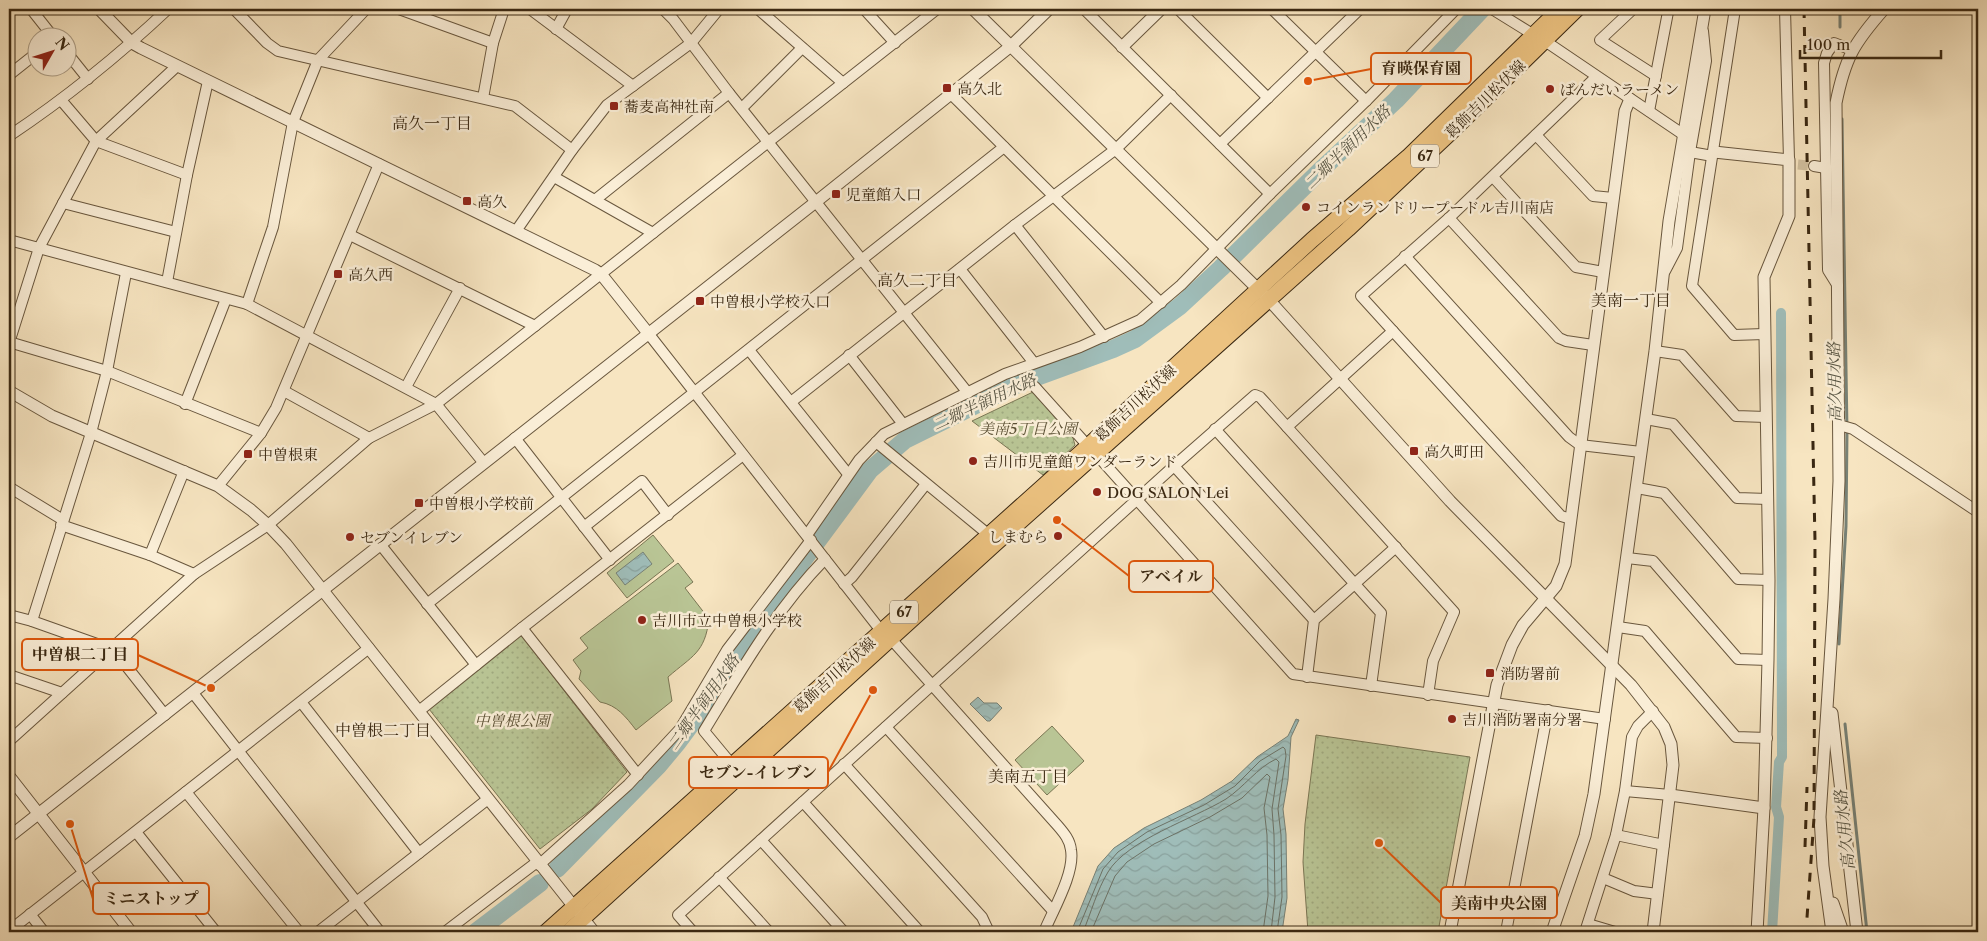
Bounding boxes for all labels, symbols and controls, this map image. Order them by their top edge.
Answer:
north arrow [28,28,78,78]
scale bar [1800,28,1941,60]
text: N [51,33,73,54]
text: 100 m [1807,35,1850,54]
callout: 育暎保育園 [1371,53,1471,84]
street label: 葛飾吉川松伏線 [1441,56,1529,142]
text: 育暎保育園 [1381,58,1461,78]
place label: 高久北 [957,79,1002,98]
place label: ばんだいラーメン [1560,80,1679,99]
marker: 高久北 [941,82,953,94]
marker: ばんだいラーメン [1544,83,1556,95]
place label: 蕎麦高神社南 [624,97,714,116]
marker: 蕎麦高神社南 [608,100,620,112]
water label: 二郷半領用水路 [1300,100,1395,193]
district label: 高久一丁目 [392,113,472,133]
road number: 67 [1411,144,1439,168]
place label: 児童館入口 [846,185,921,204]
marker: 児童館入口 [830,188,842,200]
place label: 高久 [477,192,507,211]
marker: 高久 [461,195,473,207]
place label: コインランドリープードル吉川南店 [1316,198,1554,217]
marker: コインランドリープードル吉川南店 [1300,201,1312,213]
place label: 高久西 [348,265,393,284]
marker: 高久西 [332,268,344,280]
district label: 高久二丁目 [877,270,957,290]
district label: 美南一丁目 [1591,290,1671,310]
place label: 中曽根小学校入口 [710,292,830,311]
marker: 中曽根小学校入口 [694,295,706,307]
water label: 高久用水路 [1823,341,1845,422]
street label: 葛飾吉川松伏線 [1090,360,1180,446]
water label: 二郷半領用水路 [929,369,1040,435]
park label: 美南5丁目公園 [979,419,1080,438]
place label: 高久町田 [1424,442,1484,461]
place label: 中曽根東 [258,445,318,464]
marker: 高久町田 [1408,445,1420,457]
marker: 中曽根東 [242,448,254,460]
place label: 吉川市児童館ワンダーランド [983,452,1177,471]
marker: 吉川市児童館ワンダーランド [967,455,979,467]
place label: DOG SALON Lei [1107,483,1229,502]
marker: DOG SALON Lei [1091,486,1103,498]
place label: 中曽根小学校前 [429,494,534,513]
marker: 中曽根小学校前 [413,497,425,509]
place label: しまむら [988,527,1048,546]
place label: セブンイレブン [360,528,463,547]
marker: しまむら [1052,530,1064,542]
marker: セブンイレブン [344,531,356,543]
callout: アベイル [1129,561,1213,592]
text: アベイル [1139,566,1203,586]
road number: 67 [890,600,918,624]
place label: 吉川市立中曽根小学校 [652,611,802,630]
marker: 吉川市立中曽根小学校 [636,614,648,626]
street label: 葛飾吉川松伏線 [789,633,879,717]
callout: 中曽根二丁目 [22,639,138,670]
text: 中曽根二丁目 [32,644,128,664]
water label: 二郷半領用水路 [663,650,744,754]
place label: 消防署前 [1500,664,1560,683]
marker: 消防署前 [1484,667,1496,679]
place label: 吉川消防署南分署 [1462,710,1582,729]
park label: 中曽根公園 [474,711,552,730]
marker: 吉川消防署南分署 [1446,713,1458,725]
district label: 中曽根二丁目 [335,720,431,740]
callout: セブン-イレブン [689,757,828,788]
text: セブン-イレブン [699,762,817,782]
district label: 美南五丁目 [988,766,1068,786]
water label: 高久用水路 [1830,788,1858,871]
callout: ミニストップ [93,883,209,914]
callout: 美南中央公園 [1441,887,1557,918]
text: ミニストップ [103,888,199,908]
text: 美南中央公園 [1451,893,1547,913]

